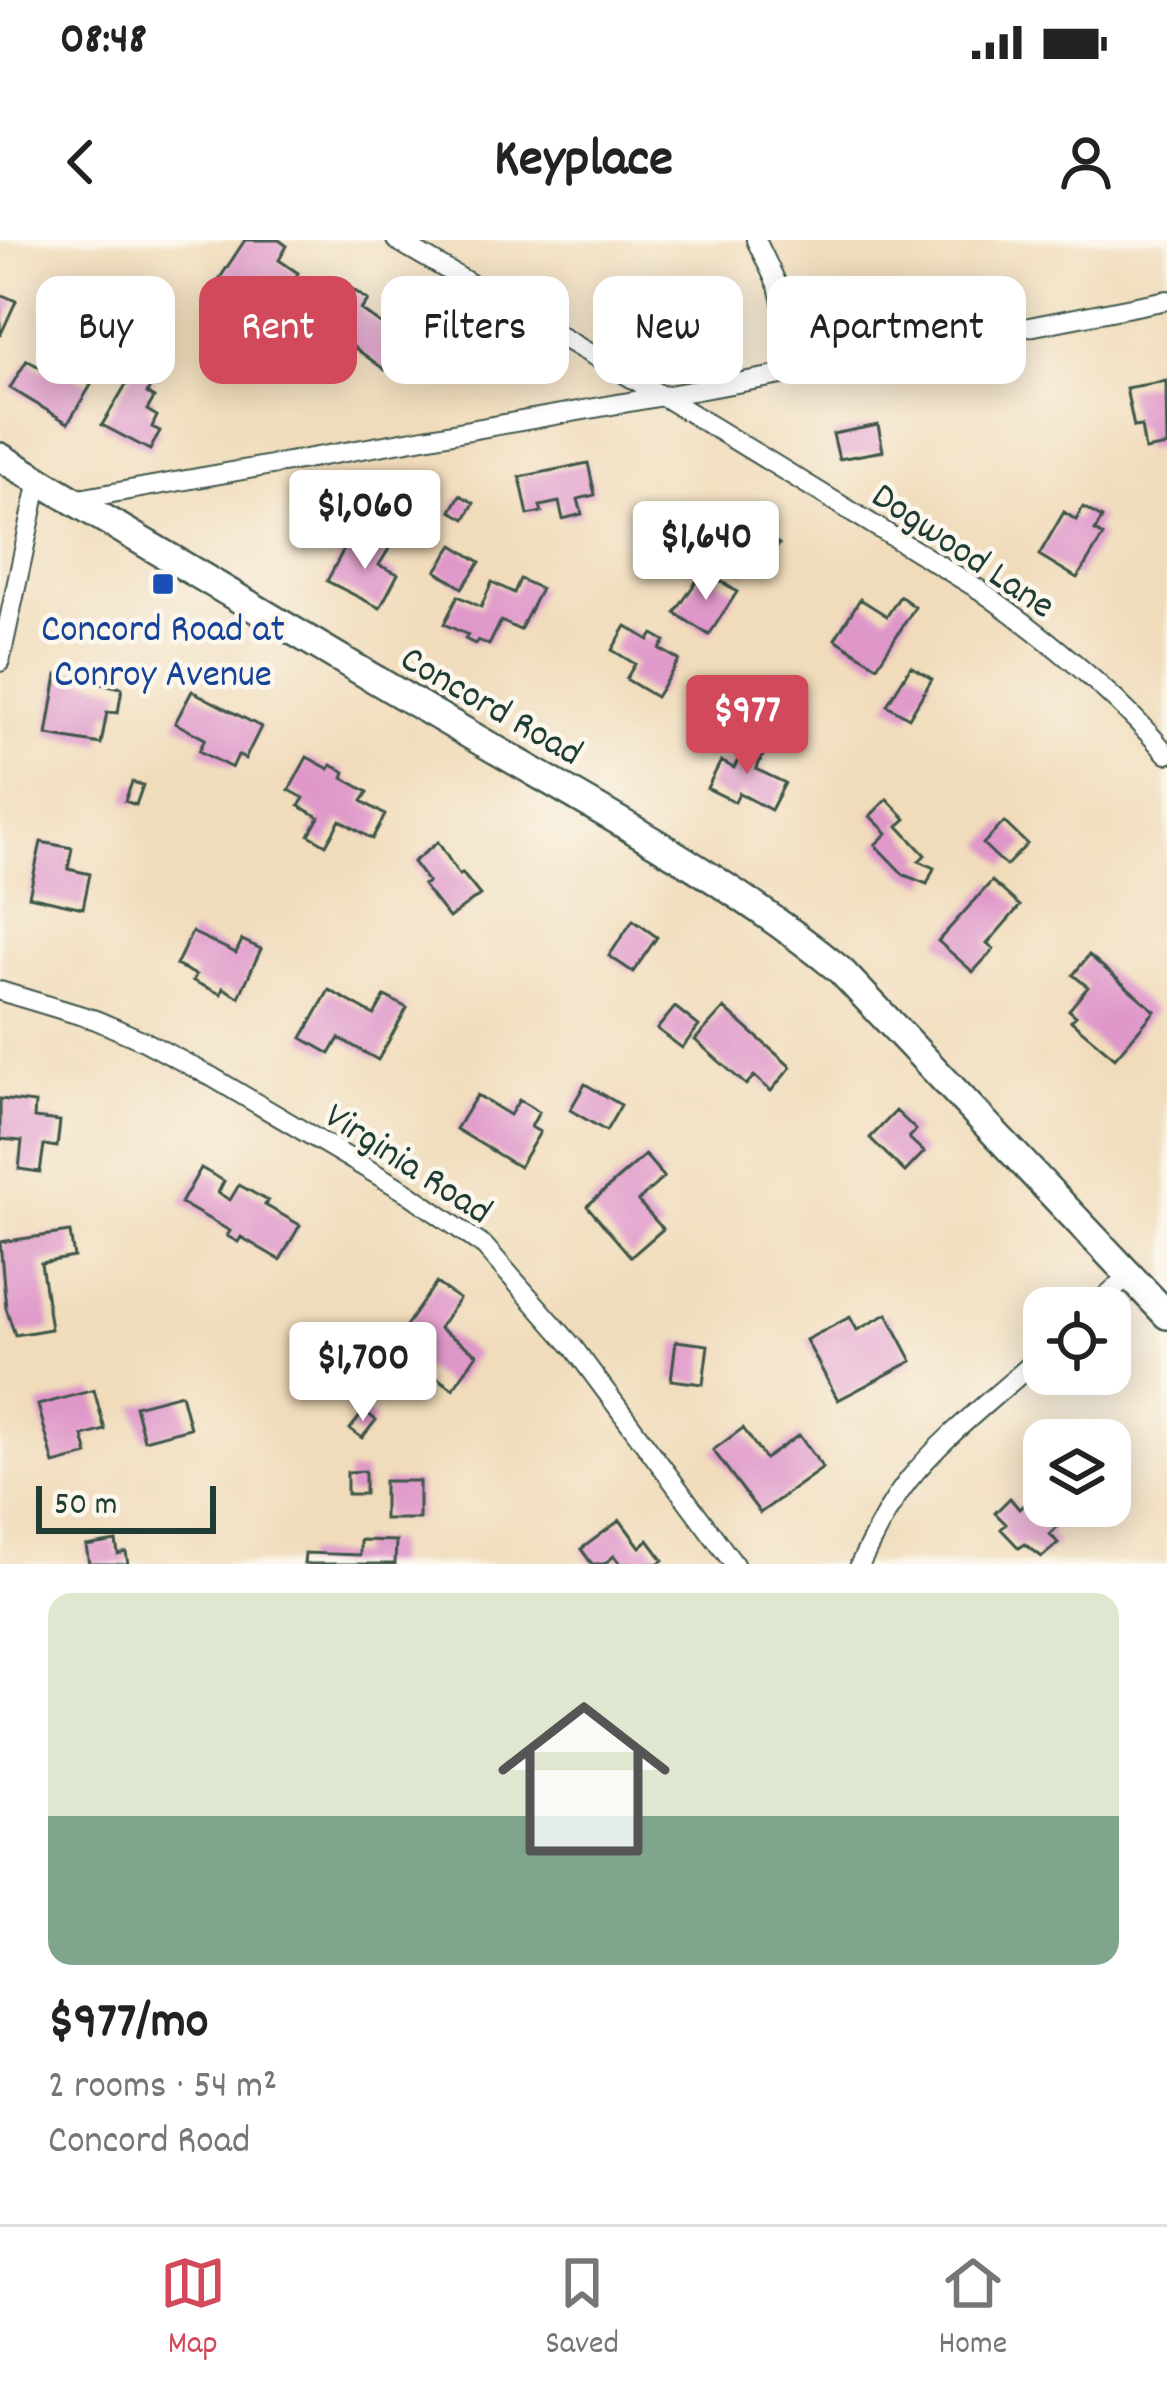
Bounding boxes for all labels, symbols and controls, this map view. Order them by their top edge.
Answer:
text: 08:48 [60,10,147,74]
text: Keyplace [494,124,673,201]
icon: back [48,129,114,195]
icon: person [1053,129,1119,195]
chip: Buy [36,276,175,384]
chip: Rent [199,276,357,384]
chip: Filters [381,276,569,384]
chip: New [593,276,743,384]
chip: Apartment [767,276,1026,384]
pin: $1,060 [267,470,463,572]
street label: Dogwood Lane [859,472,1064,635]
text: $1,060 [316,481,414,536]
pin: $1,640 [608,501,804,603]
text: $1,640 [660,512,752,567]
marker: Concord Road at Conroy Avenue [150,571,176,597]
place label: Concord Road at Conroy Avenue [41,605,285,705]
street label: Concord Road [388,634,591,783]
pin: $977 [676,675,818,777]
text: $977 [713,686,781,741]
street label: Virginia Road [312,1092,501,1241]
map controls [1023,1287,1131,1527]
button: locate [1023,1287,1131,1395]
pin: $1,700 [265,1322,461,1424]
text: $1,700 [316,1333,410,1388]
button: layers [1023,1419,1131,1527]
scale bar [36,1480,216,1533]
text: 50 m [54,1483,118,1530]
icon: home [476,1671,692,1887]
text: $977/mo [48,1989,209,2061]
text: 2 rooms · 54 m² [48,2061,277,2116]
text: Concord Road [48,2116,250,2171]
tab: Map [160,2250,226,2369]
tab: Saved [545,2250,619,2369]
tab: Home [938,2250,1007,2369]

